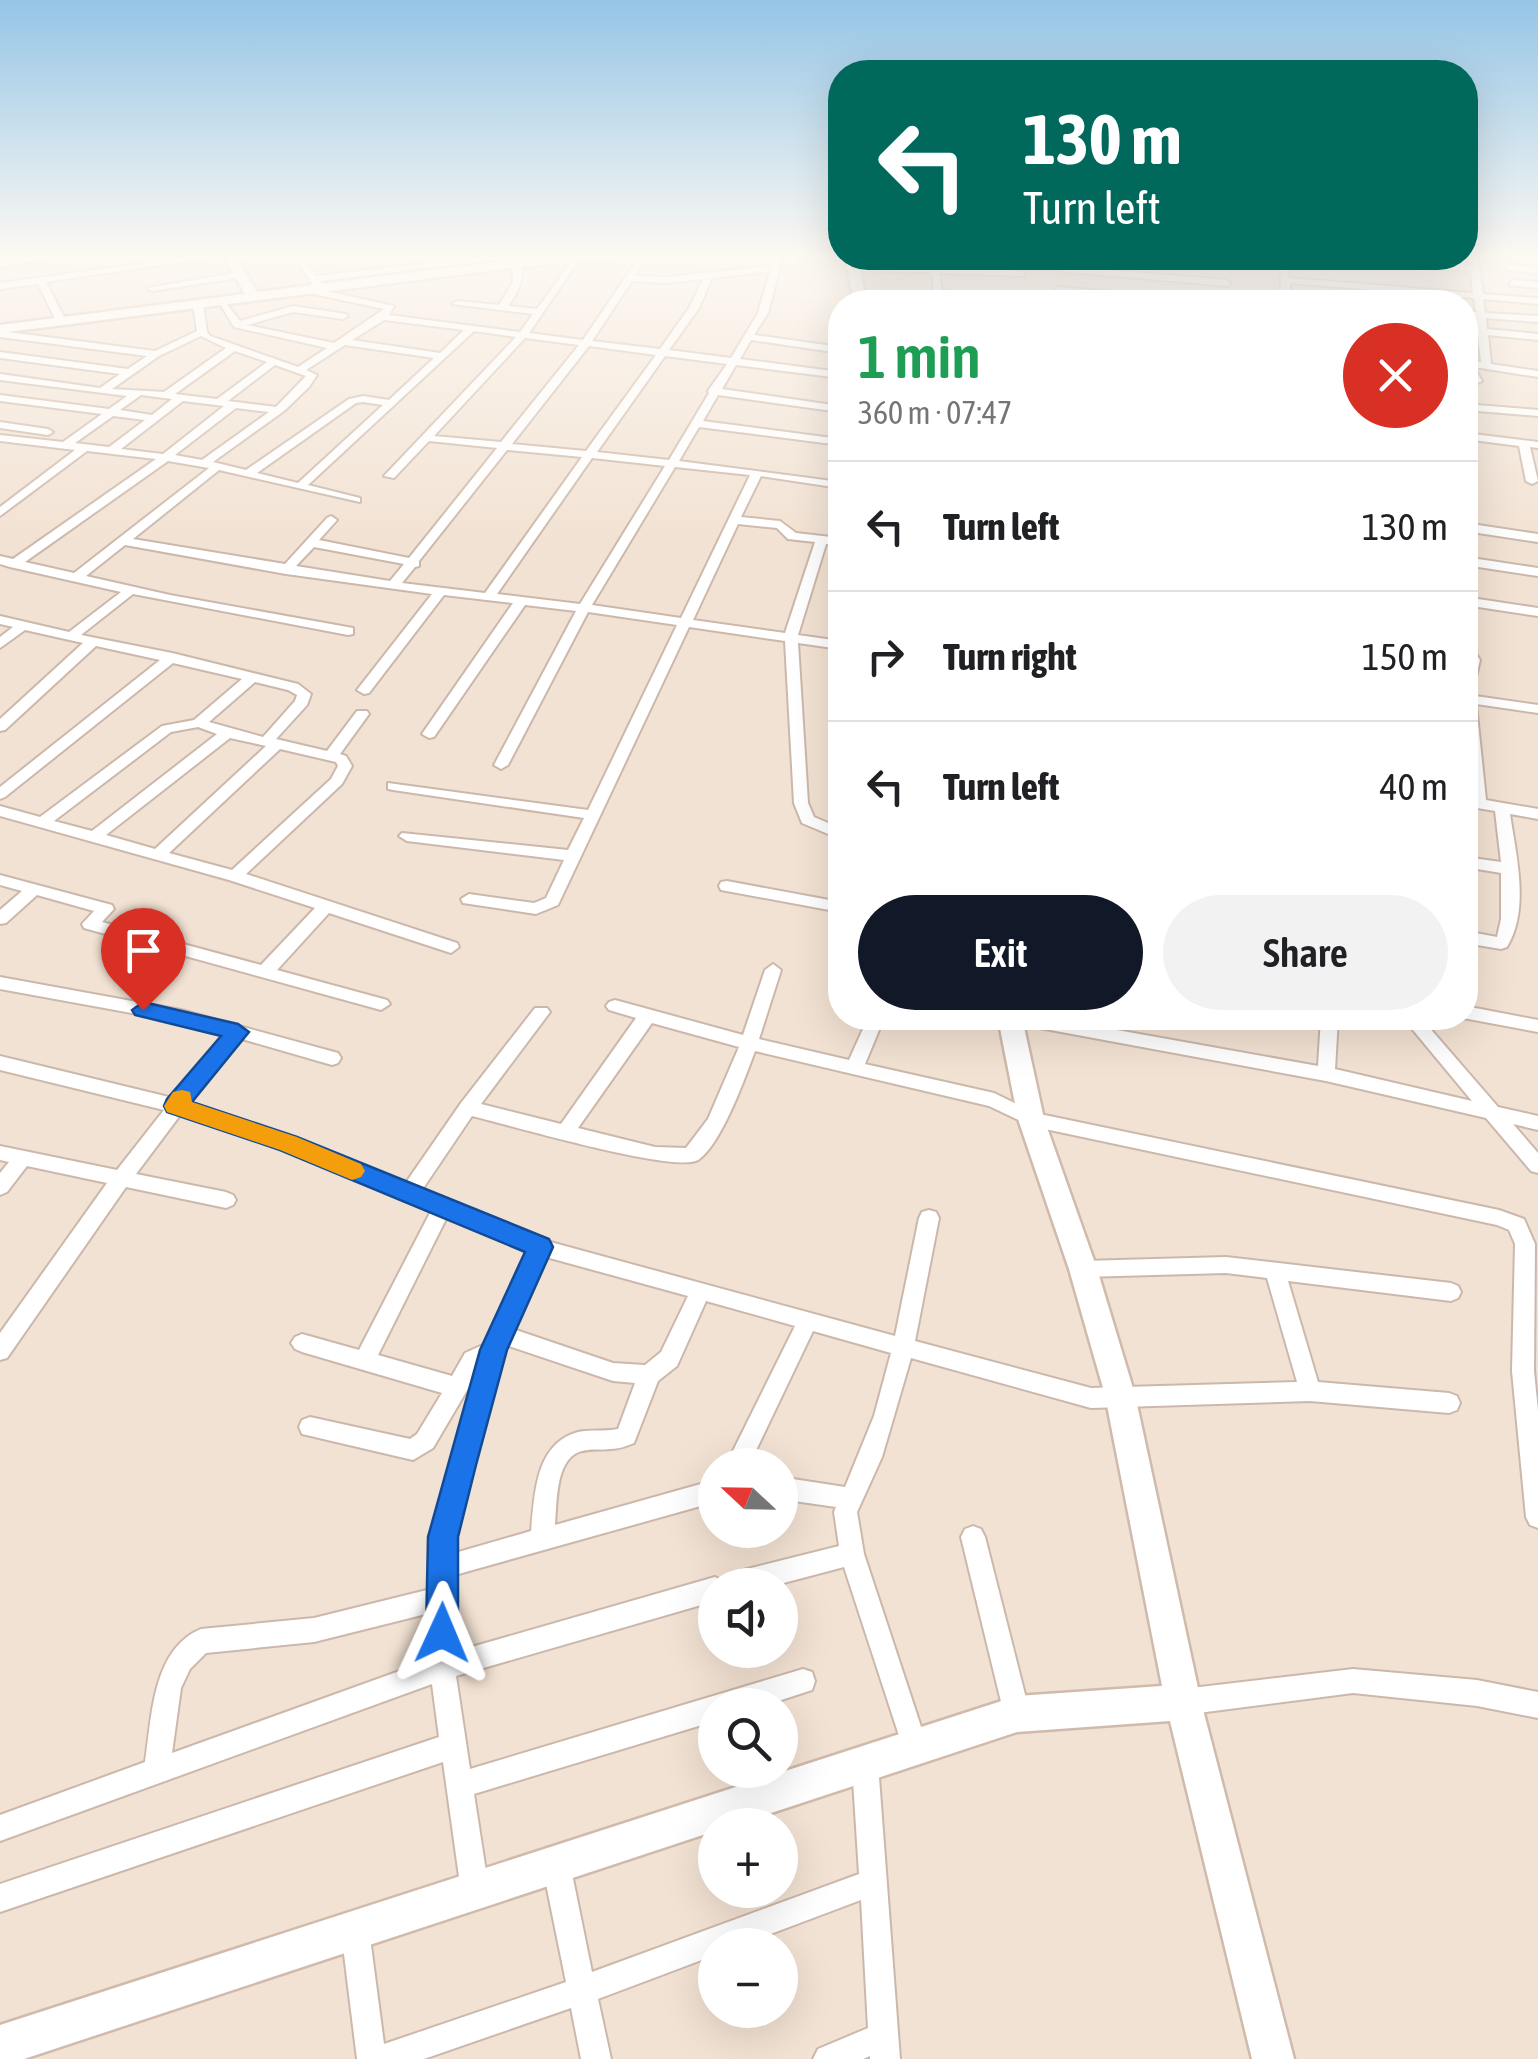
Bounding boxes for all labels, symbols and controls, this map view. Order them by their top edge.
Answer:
text: 130 m [1023,99,1182,179]
icon: left [858,100,988,230]
text: Turn left [1023,182,1161,234]
text: 1 min [858,322,981,391]
button: close [1343,323,1448,428]
text: 360 m · 07:47 [858,394,1012,431]
icon: left [858,499,913,554]
text: Turn left [943,505,1059,548]
text: 130 m [1362,505,1448,548]
icon: right [858,629,913,684]
text: Turn right [943,635,1077,678]
text: 150 m [1362,635,1448,678]
icon: left [858,759,913,814]
text: Turn left [943,765,1059,808]
text: 40 m [1380,765,1448,808]
button: Exit [858,895,1143,1010]
button: Share [1163,895,1448,1010]
pin [101,908,186,1011]
icon: arrive [116,923,171,978]
north arrow [698,1448,798,1548]
map controls [698,1448,798,2028]
button: sound [698,1568,798,1668]
position arrow [390,1581,494,1685]
button: search [698,1688,798,1788]
button: + [698,1808,798,1908]
button: − [698,1928,798,2028]

